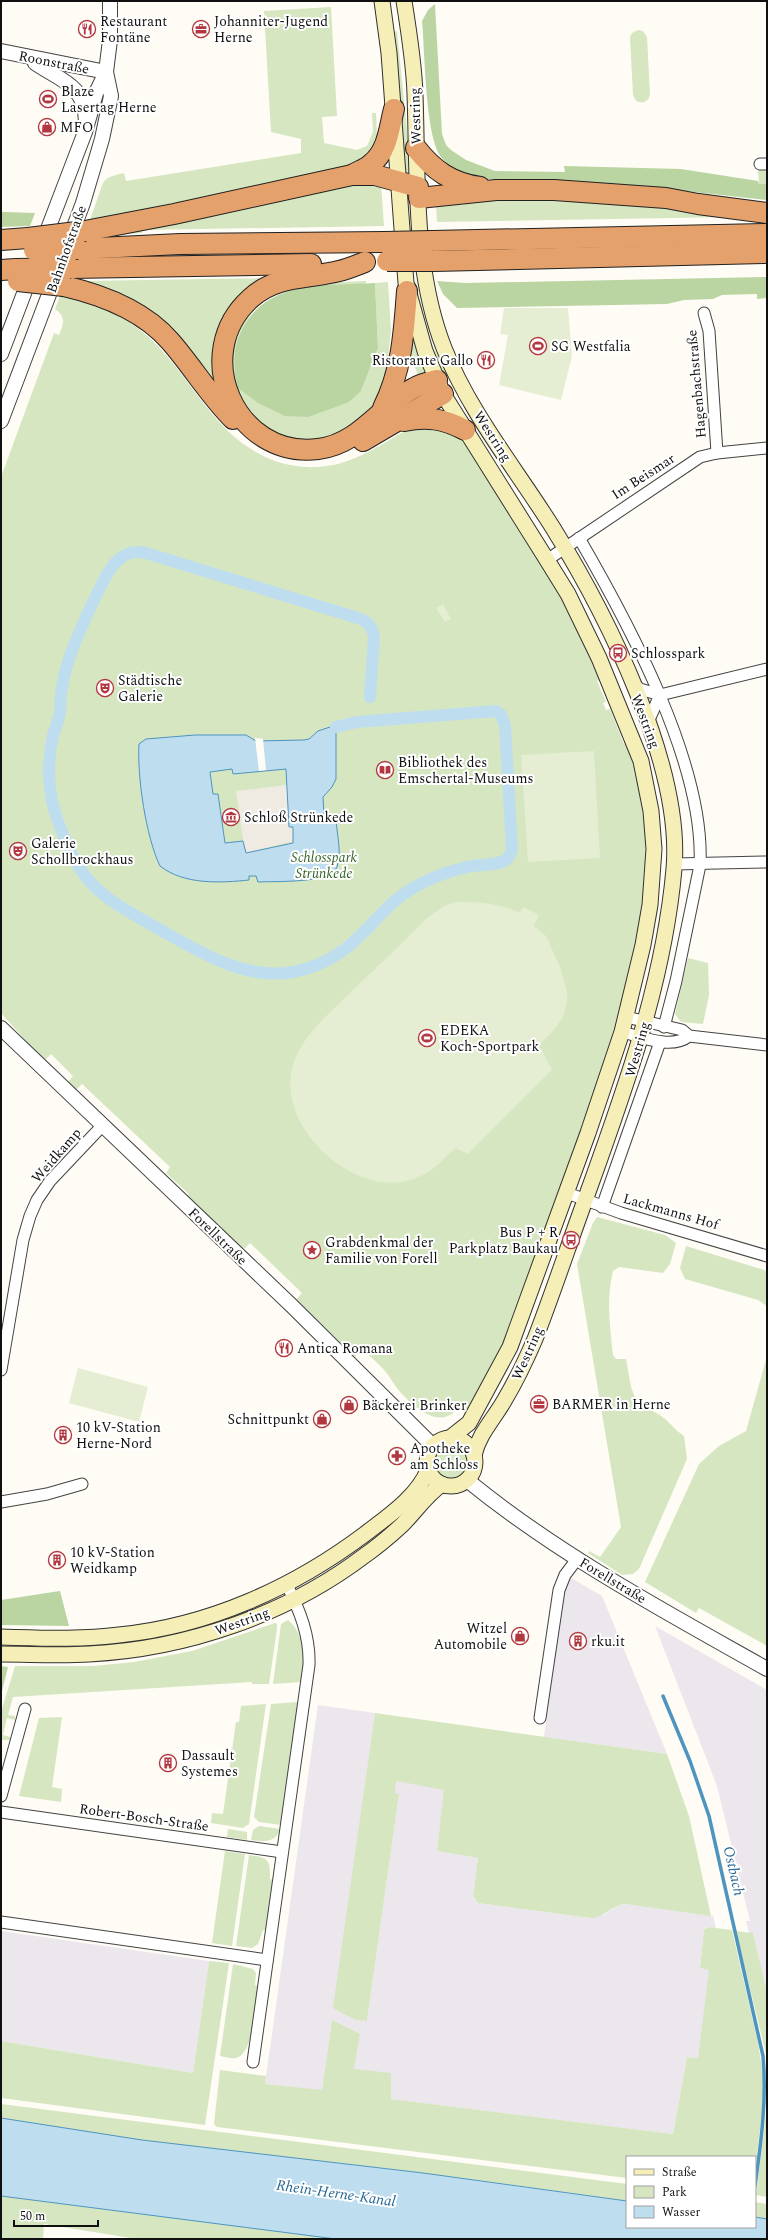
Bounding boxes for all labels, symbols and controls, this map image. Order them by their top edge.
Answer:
place label: Restaurant Fontäne [100,11,167,48]
place label: Johanniter-Jugend Herne [214,11,328,48]
restaurant icon: Restaurant Fontäne [77,19,97,39]
office icon: Johanniter-Jugend Herne [191,19,211,39]
street label: Roonstraße [17,45,91,80]
place label: Blaze Lasertag Herne [61,81,157,118]
street label: Westring [404,87,427,145]
sports icon: Blaze Lasertag Herne [38,89,58,109]
shop icon: MFO [37,117,57,137]
place label: MFO [60,117,93,138]
street label: Bahnhofstraße [41,202,92,296]
street label: Hagenbachstraße [681,329,712,439]
sports icon: SG Westfalia [528,336,548,356]
place label: SG Westfalia [551,336,631,357]
place label: Ristorante Gallo [372,350,473,371]
restaurant icon: Ristorante Gallo [476,350,496,370]
street label: Westring [468,407,517,466]
street label: Im Beismar [607,448,680,505]
bus stop icon: Schlosspark [608,643,628,663]
place label: Schlosspark [631,643,706,664]
place label: Städtische Galerie [118,670,182,707]
theatre icon: Städtische Galerie [95,678,115,698]
street label: Westring [626,691,666,752]
place label: Bibliothek des Emschertal-Museums [398,752,534,789]
library icon: Bibliothek des Emschertal-Museums [375,760,395,780]
museum icon: Schloß Strünkede [221,807,241,827]
place label: Schloß Strünkede [244,807,354,828]
place label: Galerie Schollbrockhaus [31,833,134,870]
theatre icon: Galerie Schollbrockhaus [8,841,28,861]
park label: Schlosspark Strünkede [291,847,358,884]
street label: Westring [620,1019,655,1079]
place label: EDEKA Koch-Sportpark [440,1020,540,1057]
sports icon: EDEKA Koch-Sportpark [417,1028,437,1048]
street label: Weidkamp [27,1123,86,1187]
street label: Lackmanns Hof [621,1188,722,1235]
street label: Forellstraße [183,1203,252,1270]
place label: Bus P + R Parkplatz Baukau [449,1222,559,1259]
bus stop icon: Bus P + R Parkplatz Baukau [561,1230,581,1250]
place label: Grabdenkmal der Familie von Forell [325,1232,438,1269]
place icon: Grabdenkmal der Familie von Forell [302,1240,322,1260]
street label: Westring [506,1323,549,1383]
restaurant icon: Antica Romana [274,1338,294,1358]
place label: Antica Romana [297,1338,393,1359]
office icon: BARMER in Herne [529,1394,549,1414]
place label: BARMER in Herne [552,1394,671,1415]
shop icon: Bäckerei Brinker [339,1395,359,1415]
place label: Bäckerei Brinker [362,1395,467,1416]
place label: Schnittpunkt [227,1409,309,1430]
shop icon: Schnittpunkt [312,1409,332,1429]
place label: 10 kV-Station Herne-Nord [76,1417,161,1454]
building icon: 10 kV-Station Herne-Nord [53,1425,73,1445]
place label: Apotheke am Schloss [410,1438,479,1475]
pharmacy icon: Apotheke am Schloss [387,1446,407,1466]
place label: 10 kV-Station Weidkamp [70,1542,155,1579]
building icon: 10 kV-Station Weidkamp [47,1550,67,1570]
street label: Forellstraße [575,1552,651,1609]
street label: Westring [212,1602,272,1641]
place label: Witzel Automobile [434,1618,507,1655]
shop icon: Witzel Automobile [510,1626,530,1646]
building icon: rku.it [568,1631,588,1651]
place label: rku.it [591,1631,625,1652]
place label: Dassault Systemes [181,1745,238,1782]
building icon: Dassault Systemes [158,1753,178,1773]
street label: Robert-Bosch-Straße [78,1798,210,1837]
water label: Ostbach [717,1844,750,1898]
legend [626,2156,756,2228]
text: Straße [662,2163,697,2182]
water label: Rhein-Herne-Kanal [275,2174,397,2213]
text: Park [662,2183,687,2202]
scale bar [14,2202,98,2228]
text: Wasser [662,2203,700,2222]
text: 50 m [20,2207,45,2226]

